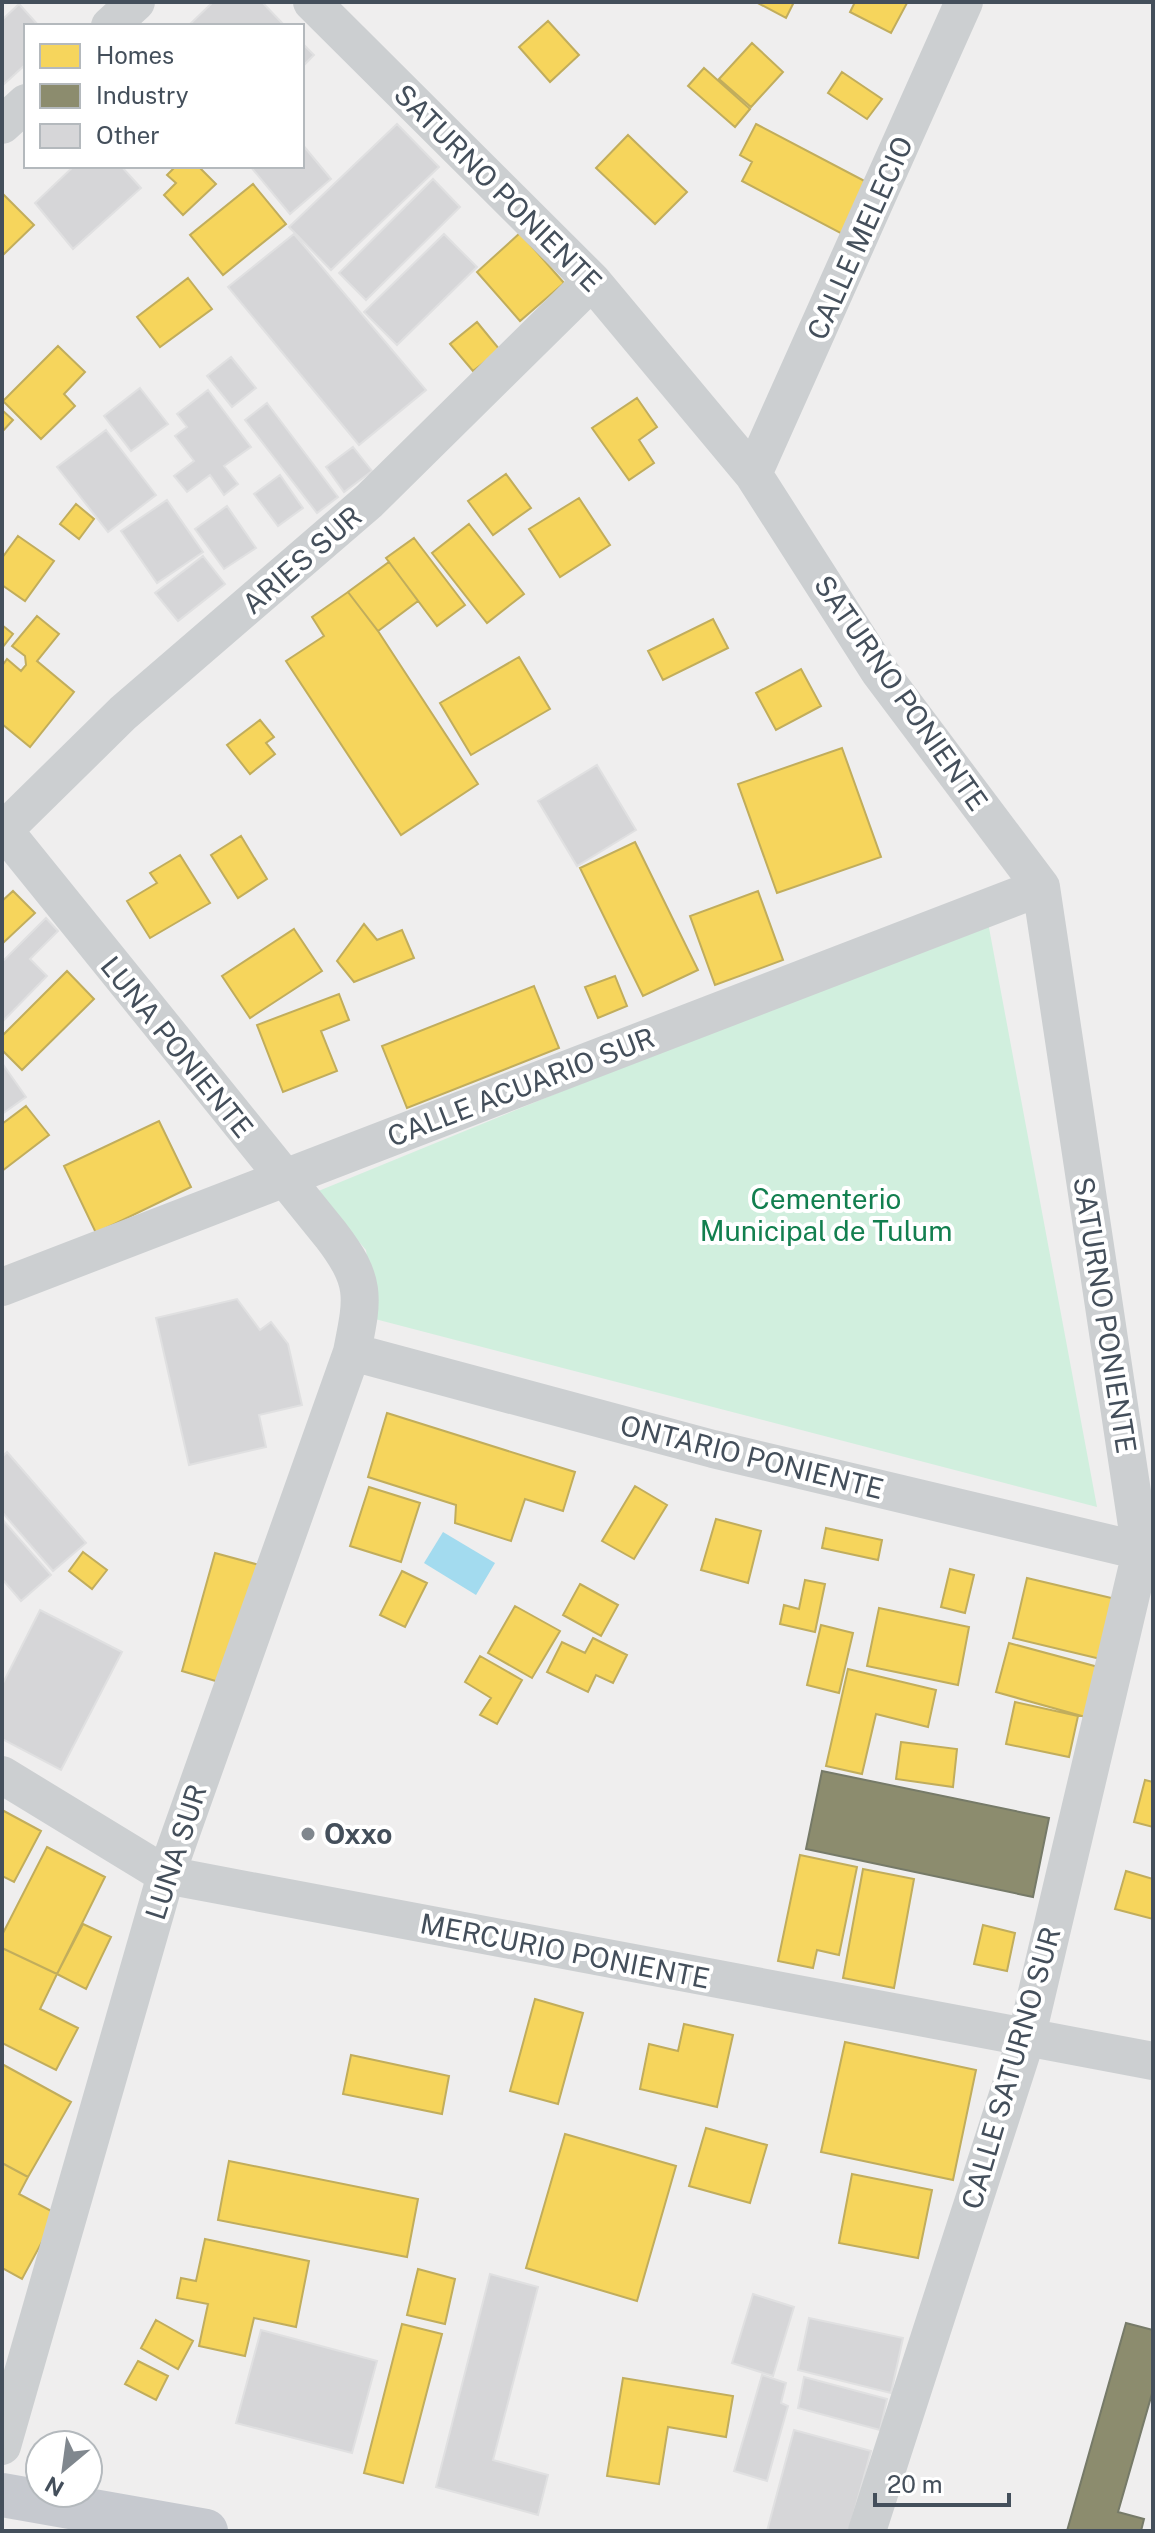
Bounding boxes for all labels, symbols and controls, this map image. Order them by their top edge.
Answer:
legend [24,24,304,168]
text: Homes [96,41,174,69]
street label: SATURNO PONIENTE [388,77,609,298]
text: Industry [96,81,189,109]
text: Other [96,121,160,149]
street label: CALLE MELECIO [800,131,919,344]
street label: ARIES SUR [235,499,368,620]
street label: SATURNO PONIENTE [808,569,995,817]
street label: LUNA PONIENTE [94,950,260,1144]
street label: CALLE ACUARIO SUR [383,1020,659,1153]
street label: SATURNO PONIENTE [1067,1174,1144,1456]
park label: Cementerio Municipal de Tulum [700,1182,952,1247]
street label: ONTARIO PONIENTE [617,1408,887,1505]
street label: LUNA SUR [138,1780,213,1924]
place label: Oxxo [324,1817,392,1850]
marker: Oxxo [299,1825,317,1843]
street label: MERCURIO PONIENTE [418,1906,713,1995]
street label: CALLE SATURNO SUR [954,1923,1067,2213]
north arrow [24,2429,104,2509]
scale bar [875,2457,1009,2507]
text: 20 m [887,2470,943,2498]
text: N [40,2471,68,2502]

